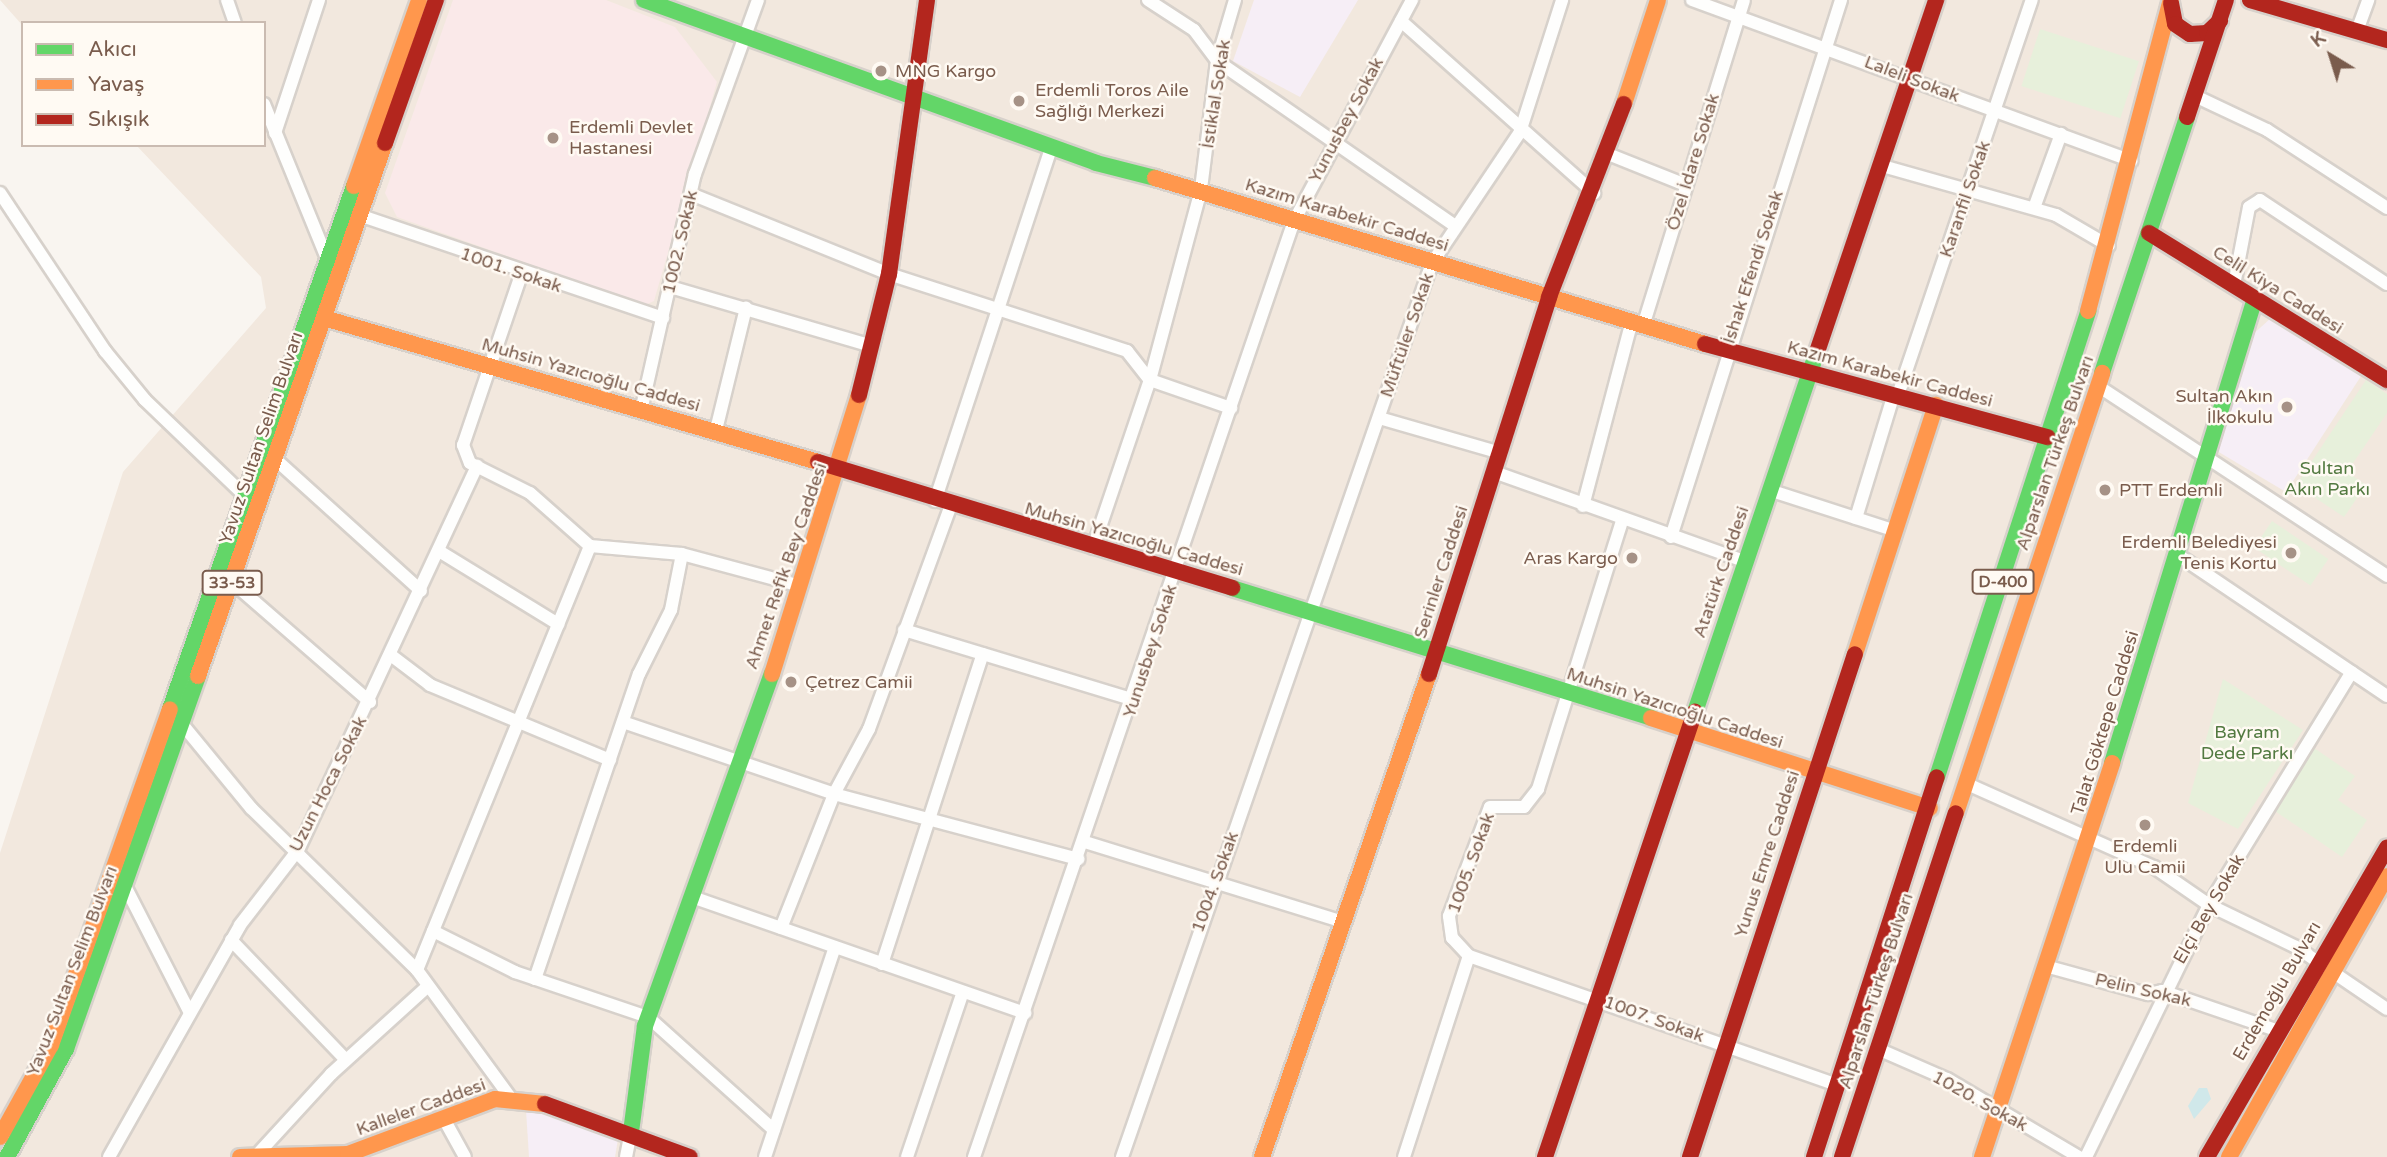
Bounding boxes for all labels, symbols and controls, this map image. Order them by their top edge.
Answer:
legend [21,21,266,147]
north arrow [2296,21,2366,91]
text: K [2306,27,2330,52]
text: Akıcı [88,37,137,62]
street label: İstiklal Sokak [1197,38,1235,150]
street label: Laleli Sokak [1861,51,1963,107]
street label: Yunusbey Sokak [1304,54,1388,186]
place label: MNG Kargo [895,60,996,82]
marker: MNG Kargo [873,63,889,79]
text: Yavaş [88,72,144,97]
place label: Erdemli Toros Aile Sağlığı Merkezi [1035,80,1189,122]
marker: Erdemli Toros Aile Sağlığı Merkezi [1009,91,1029,111]
street label: Özel İdare Sokak [1662,91,1724,233]
text: Sıkışık [88,107,149,132]
place label: Erdemli Devlet Hastanesi [569,117,693,160]
marker: Erdemli Devlet Hastanesi [543,128,563,148]
street label: Karanfil Sokak [1935,138,1995,260]
street label: Kazım Karabekir Caddesi [1242,174,1452,256]
street label: 1002. Sokak [658,188,702,296]
street label: İshak Efendi Sokak [1718,188,1788,346]
street label: Celil Kiya Caddesi [2209,241,2347,339]
street label: 1001. Sokak [457,243,565,297]
street label: Müftüler Sokak [1376,270,1438,400]
street label: Yavuz Sultan Selim Bulvarı [214,329,308,547]
street label: Muhsin Yazıcıoğlu Caddesi [479,333,703,417]
street label: Kazım Karabekir Caddesi [1785,336,1995,412]
street label: Alparslan Türkeş Bulvarı [2011,353,2099,553]
place label: Sultan Akın İlkokulu [2175,386,2273,428]
marker: Sultan Akın İlkokulu [2279,399,2295,415]
park label: Sultan Akın Parkı [2284,458,2370,500]
street label: Ahmet Refik Bey Caddesi [740,460,832,672]
place label: PTT Erdemli [2119,479,2223,501]
marker: PTT Erdemli [2097,482,2113,498]
street label: Muhsin Yazıcıoğlu Caddesi [1022,497,1246,581]
street label: Serinler Caddesi [1409,503,1473,641]
street label: Atatürk Caddesi [1688,503,1754,641]
place label: Erdemli Belediyesi Tenis Kortu [2121,532,2277,574]
marker: Erdemli Belediyesi Tenis Kortu [2283,545,2299,561]
place label: Aras Kargo [1523,547,1618,569]
marker: Aras Kargo [1624,550,1640,566]
road number: D-400 [1972,569,2035,594]
road number: 33-53 [201,570,264,596]
street label: Yunusbey Sokak [1118,582,1182,720]
street label: Talat Göktepe Caddesi [2067,628,2143,818]
street label: Muhsin Yazıcıoğlu Caddesi [1564,663,1786,753]
place label: Çetrez Camii [805,671,913,693]
marker: Çetrez Camii [783,674,799,690]
street label: Uzun Hoca Sokak [284,713,372,855]
park label: Bayram Dede Parkı [2201,722,2293,764]
street label: Yunus Emre Caddesi [1730,768,1804,940]
street label: 1005. Sokak [1443,810,1499,916]
marker: Erdemli Ulu Camii [2137,817,2153,833]
street label: 1004. Sokak [1187,828,1243,936]
place label: Erdemli Ulu Camii [2104,836,2186,878]
street label: Elçi Bey Sokak [2169,850,2249,968]
street label: Yavuz Sultan Selim Bulvarı [22,863,122,1079]
street label: Alparslan Türkeş Bulvarı [1834,890,1918,1092]
street label: Erdemoğlu Bulvarı [2228,918,2326,1064]
street label: Pelin Sokak [2093,968,2193,1012]
street label: 1007. Sokak [1601,991,1707,1047]
street label: 1020. Sokak [1928,1066,2032,1136]
street label: Kalleler Caddesi [353,1074,489,1140]

